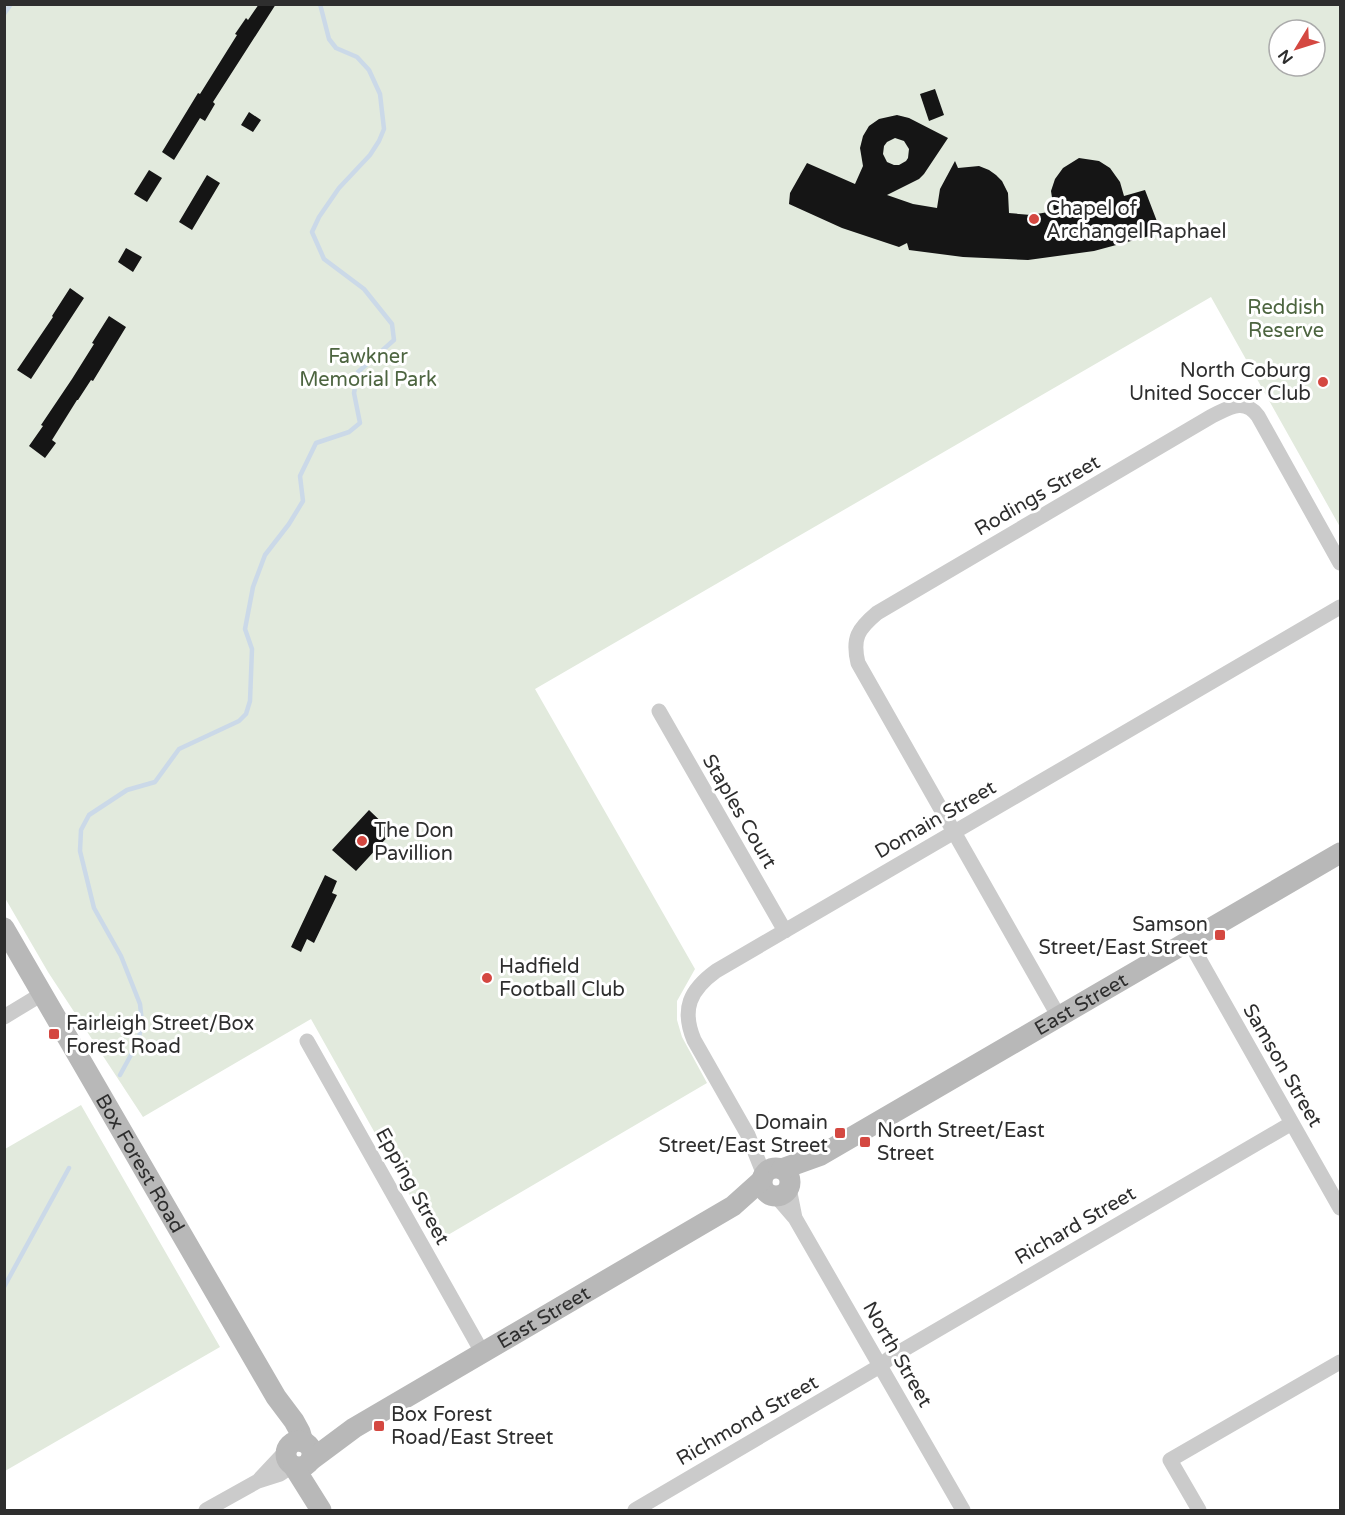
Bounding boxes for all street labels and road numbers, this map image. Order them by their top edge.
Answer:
street label: Rodings Street [971,450,1105,541]
street label: Staples Court [697,750,782,873]
street label: Domain Street [871,775,1001,864]
street label: East Street [1031,968,1132,1041]
street label: Samson Street [1237,1000,1327,1132]
street label: Box Forest Road [90,1090,189,1238]
street label: Epping Street [370,1124,454,1249]
street label: Richard Street [1011,1181,1141,1270]
street label: East Street [493,1281,595,1354]
street label: North Street [857,1297,937,1412]
street label: Richmond Street [672,1370,823,1471]

